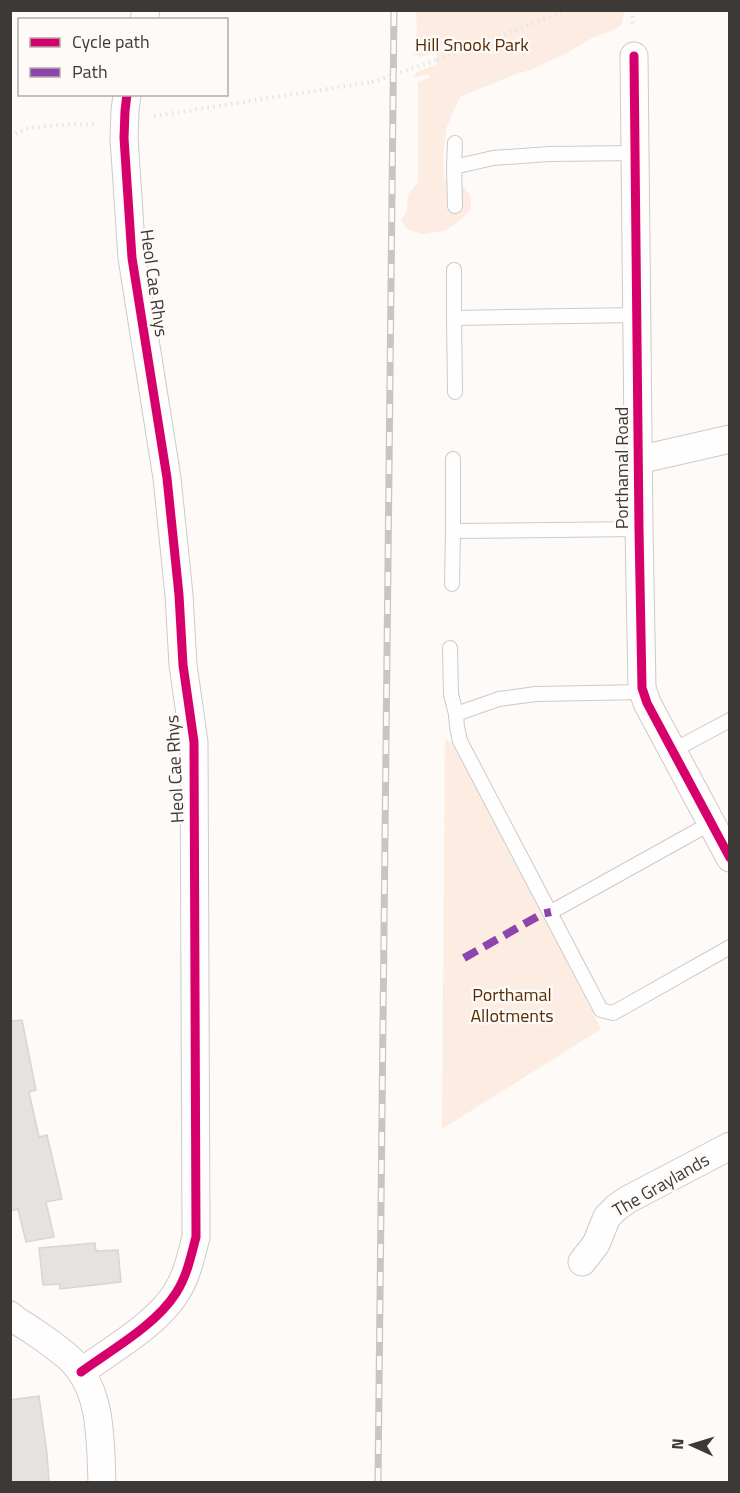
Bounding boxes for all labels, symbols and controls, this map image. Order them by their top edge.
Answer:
legend [18,18,228,96]
text: Cycle path [72,28,150,55]
park label: Hill Snook Park [415,31,529,58]
text: Path [72,58,108,85]
street label: Heol Cae Rhys [134,227,175,338]
street label: Porthamal Road [608,407,635,529]
street label: Heol Cae Rhys [158,714,191,824]
park label: Porthamal Allotments [470,981,554,1029]
street label: The Graylands [607,1146,714,1223]
north arrow [662,1415,722,1475]
text: N [665,1438,689,1450]

